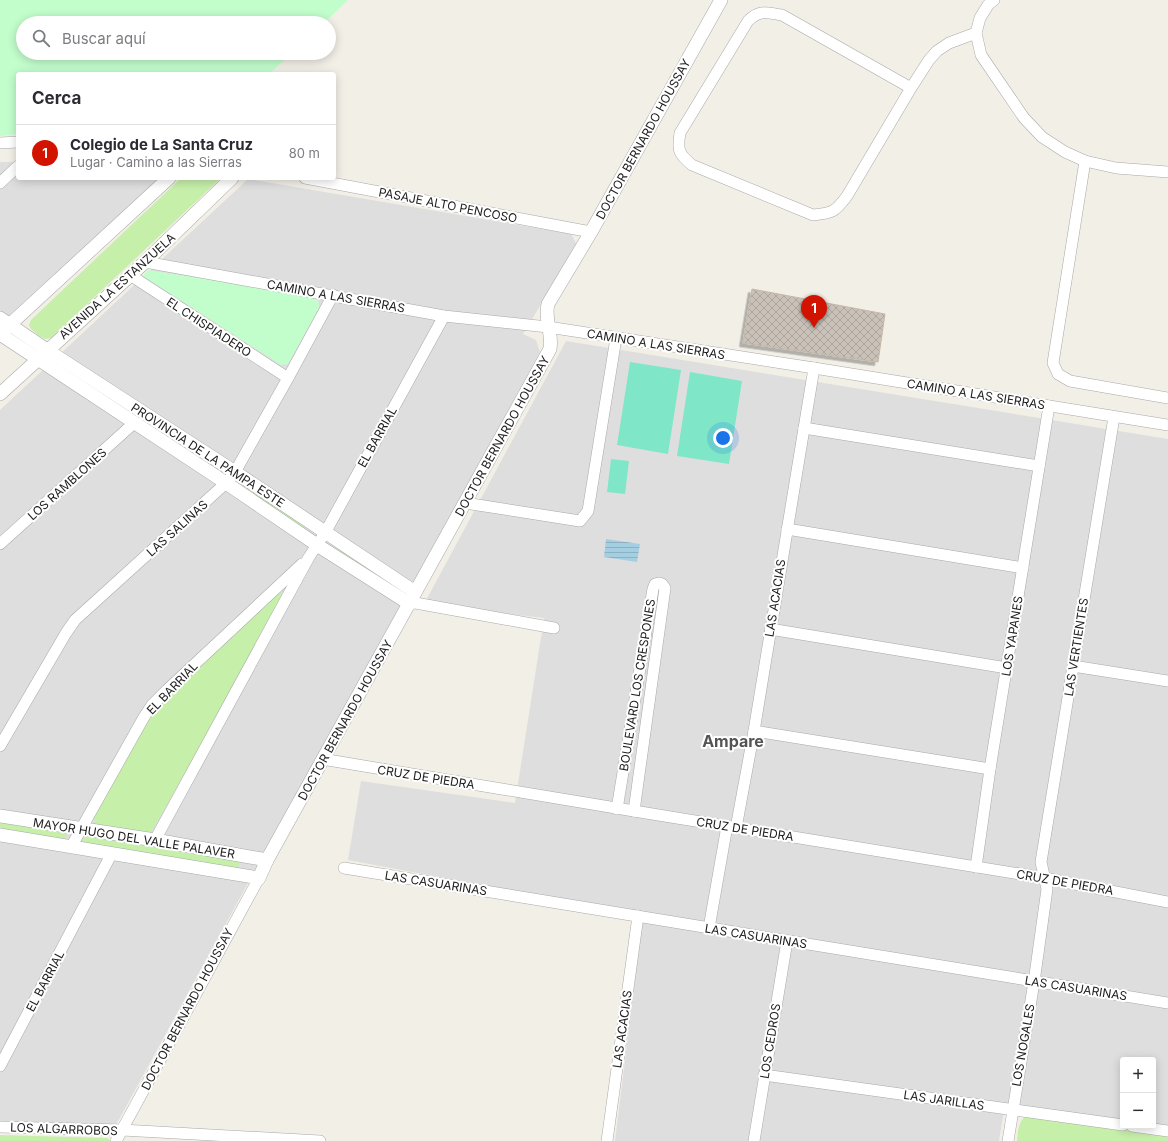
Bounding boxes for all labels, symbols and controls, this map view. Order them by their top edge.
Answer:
search box [16,16,336,60]
icon: search [30,27,52,49]
text: Buscar aquí [62,29,146,48]
street label: DOCTOR BERNARDO HOUSSAY [593,56,693,222]
text: Cerca [32,88,81,108]
text: Colegio de La Santa Cruz [70,135,253,154]
text: 1 [42,145,48,161]
text: 80 m [289,145,320,161]
text: Lugar · Camino a las Sierras [70,154,242,170]
street label: PASAJE ALTO PENCOSO [377,184,519,226]
street label: AVENIDA LA ESTANZUELA [56,230,178,342]
street label: CAMINO A LAS SIERRAS [266,276,406,316]
street label: EL CHISPIADERO [164,294,254,360]
pin: 1 [801,295,827,328]
street label: CAMINO A LAS SIERRAS [586,326,727,362]
street label: DOCTOR BERNARDO HOUSSAY [452,353,552,519]
street label: CAMINO A LAS SIERRAS [906,376,1047,412]
street label: PROVINCIA DE LA PAMPA ESTE [128,400,288,510]
street label: EL BARRIAL [354,404,400,470]
your location [713,428,733,448]
street label: LOS RAMBLONES [24,444,110,523]
street label: LAS SALINAS [143,496,211,559]
street label: LAS ACACIAS [761,558,789,638]
street label: LOS YAPANES [998,594,1026,677]
street label: BOULEVARD LOS CRESPONES [616,597,658,772]
street label: LAS VERTIENTES [1061,597,1091,697]
street label: DOCTOR BERNARDO HOUSSAY [295,637,395,803]
street label: EL BARRIAL [143,658,201,717]
district label: Ampare [702,731,764,751]
street label: CRUZ DE PIEDRA [376,762,476,792]
street label: CRUZ DE PIEDRA [695,814,795,844]
street label: MAYOR HUGO DEL VALLE PALAVER [32,815,236,861]
street label: CRUZ DE PIEDRA [1015,866,1115,898]
street label: LAS CASUARINAS [384,867,489,899]
street label: LAS CASUARINAS [704,920,809,952]
street label: DOCTOR BERNARDO HOUSSAY [138,925,236,1093]
street label: EL BARRIAL [23,948,68,1014]
street label: LAS CASUARINAS [1024,972,1129,1004]
street label: LAS ACACIAS [609,989,635,1069]
street label: LOS CEDROS [757,1002,783,1080]
street label: LOS NOGALES [1008,1002,1038,1087]
map controls [1120,1057,1156,1129]
button: + [1120,1057,1156,1093]
street label: LAS JARILLAS [903,1087,986,1113]
button: − [1120,1093,1156,1129]
street label: LOS ALGARROBOS [10,1120,118,1138]

